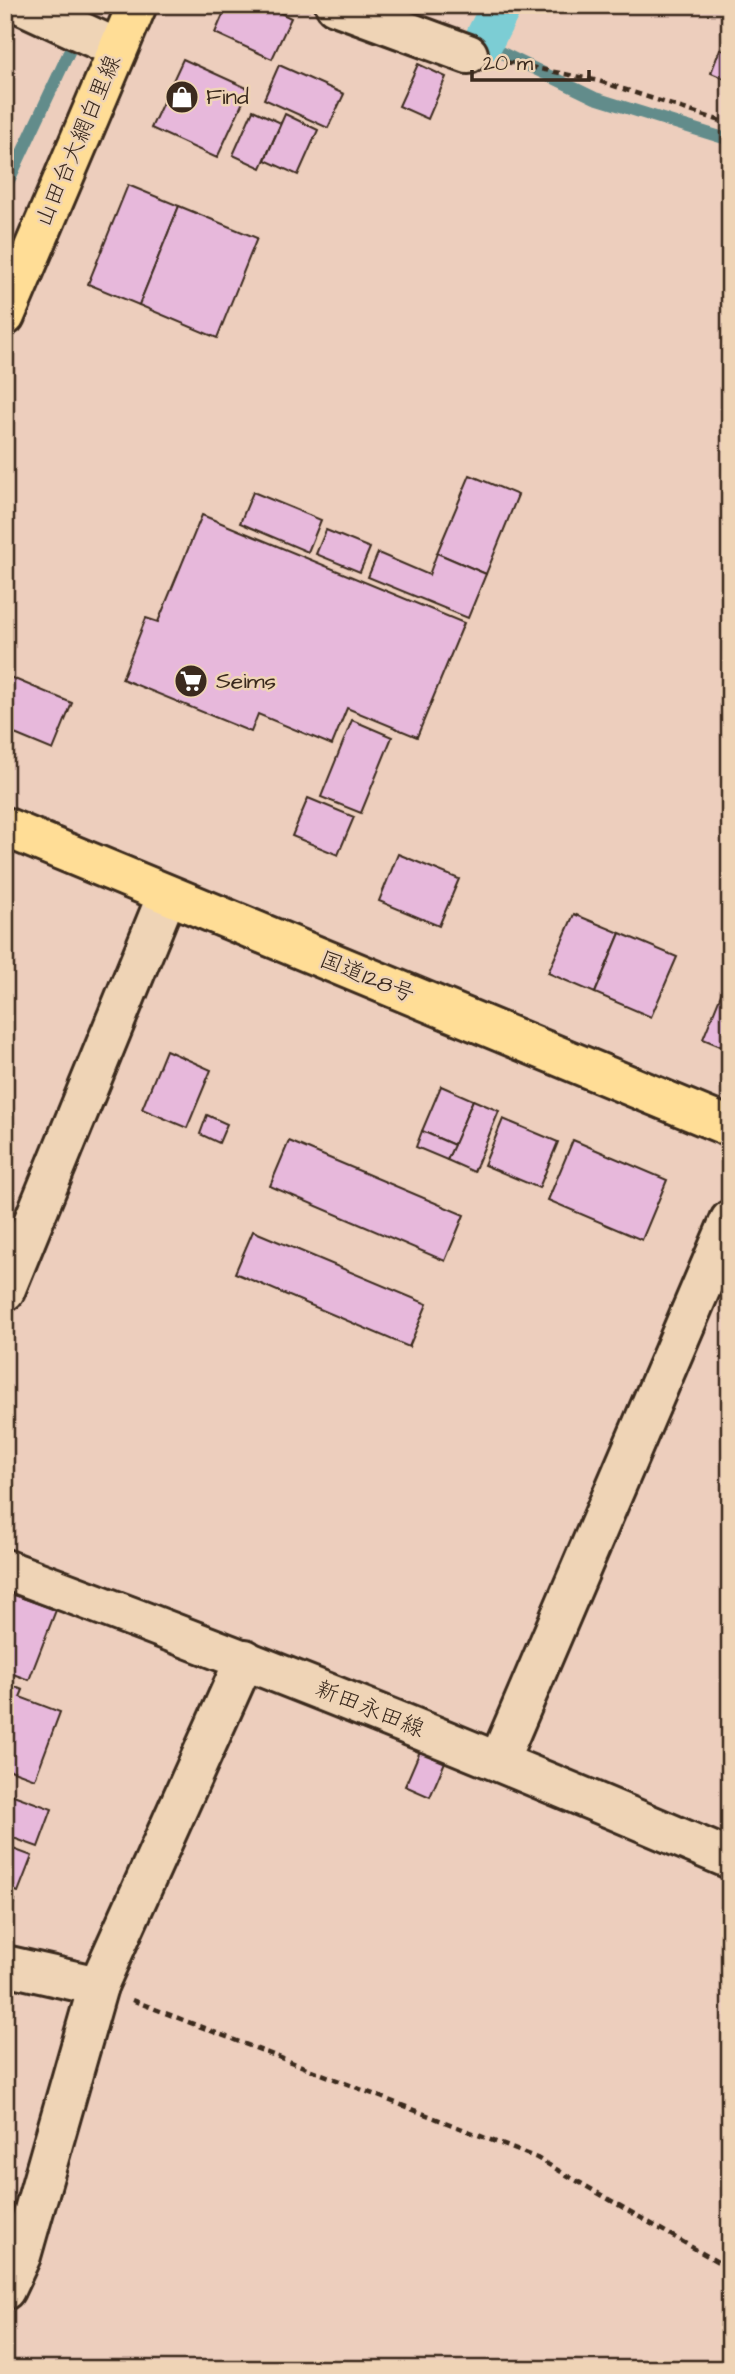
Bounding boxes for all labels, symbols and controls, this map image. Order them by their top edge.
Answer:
scale bar [472,38,590,82]
text: 20 m [483,49,534,78]
street label: 山田台大網白里線 [27,50,129,232]
shop icon: Find [163,78,201,116]
place label: Find [206,81,249,113]
supermarket icon: Seims [172,662,210,700]
place label: Seims [216,665,276,697]
street label: 国道128号 [315,943,419,1011]
street label: 新田永田線 [311,1673,429,1745]

